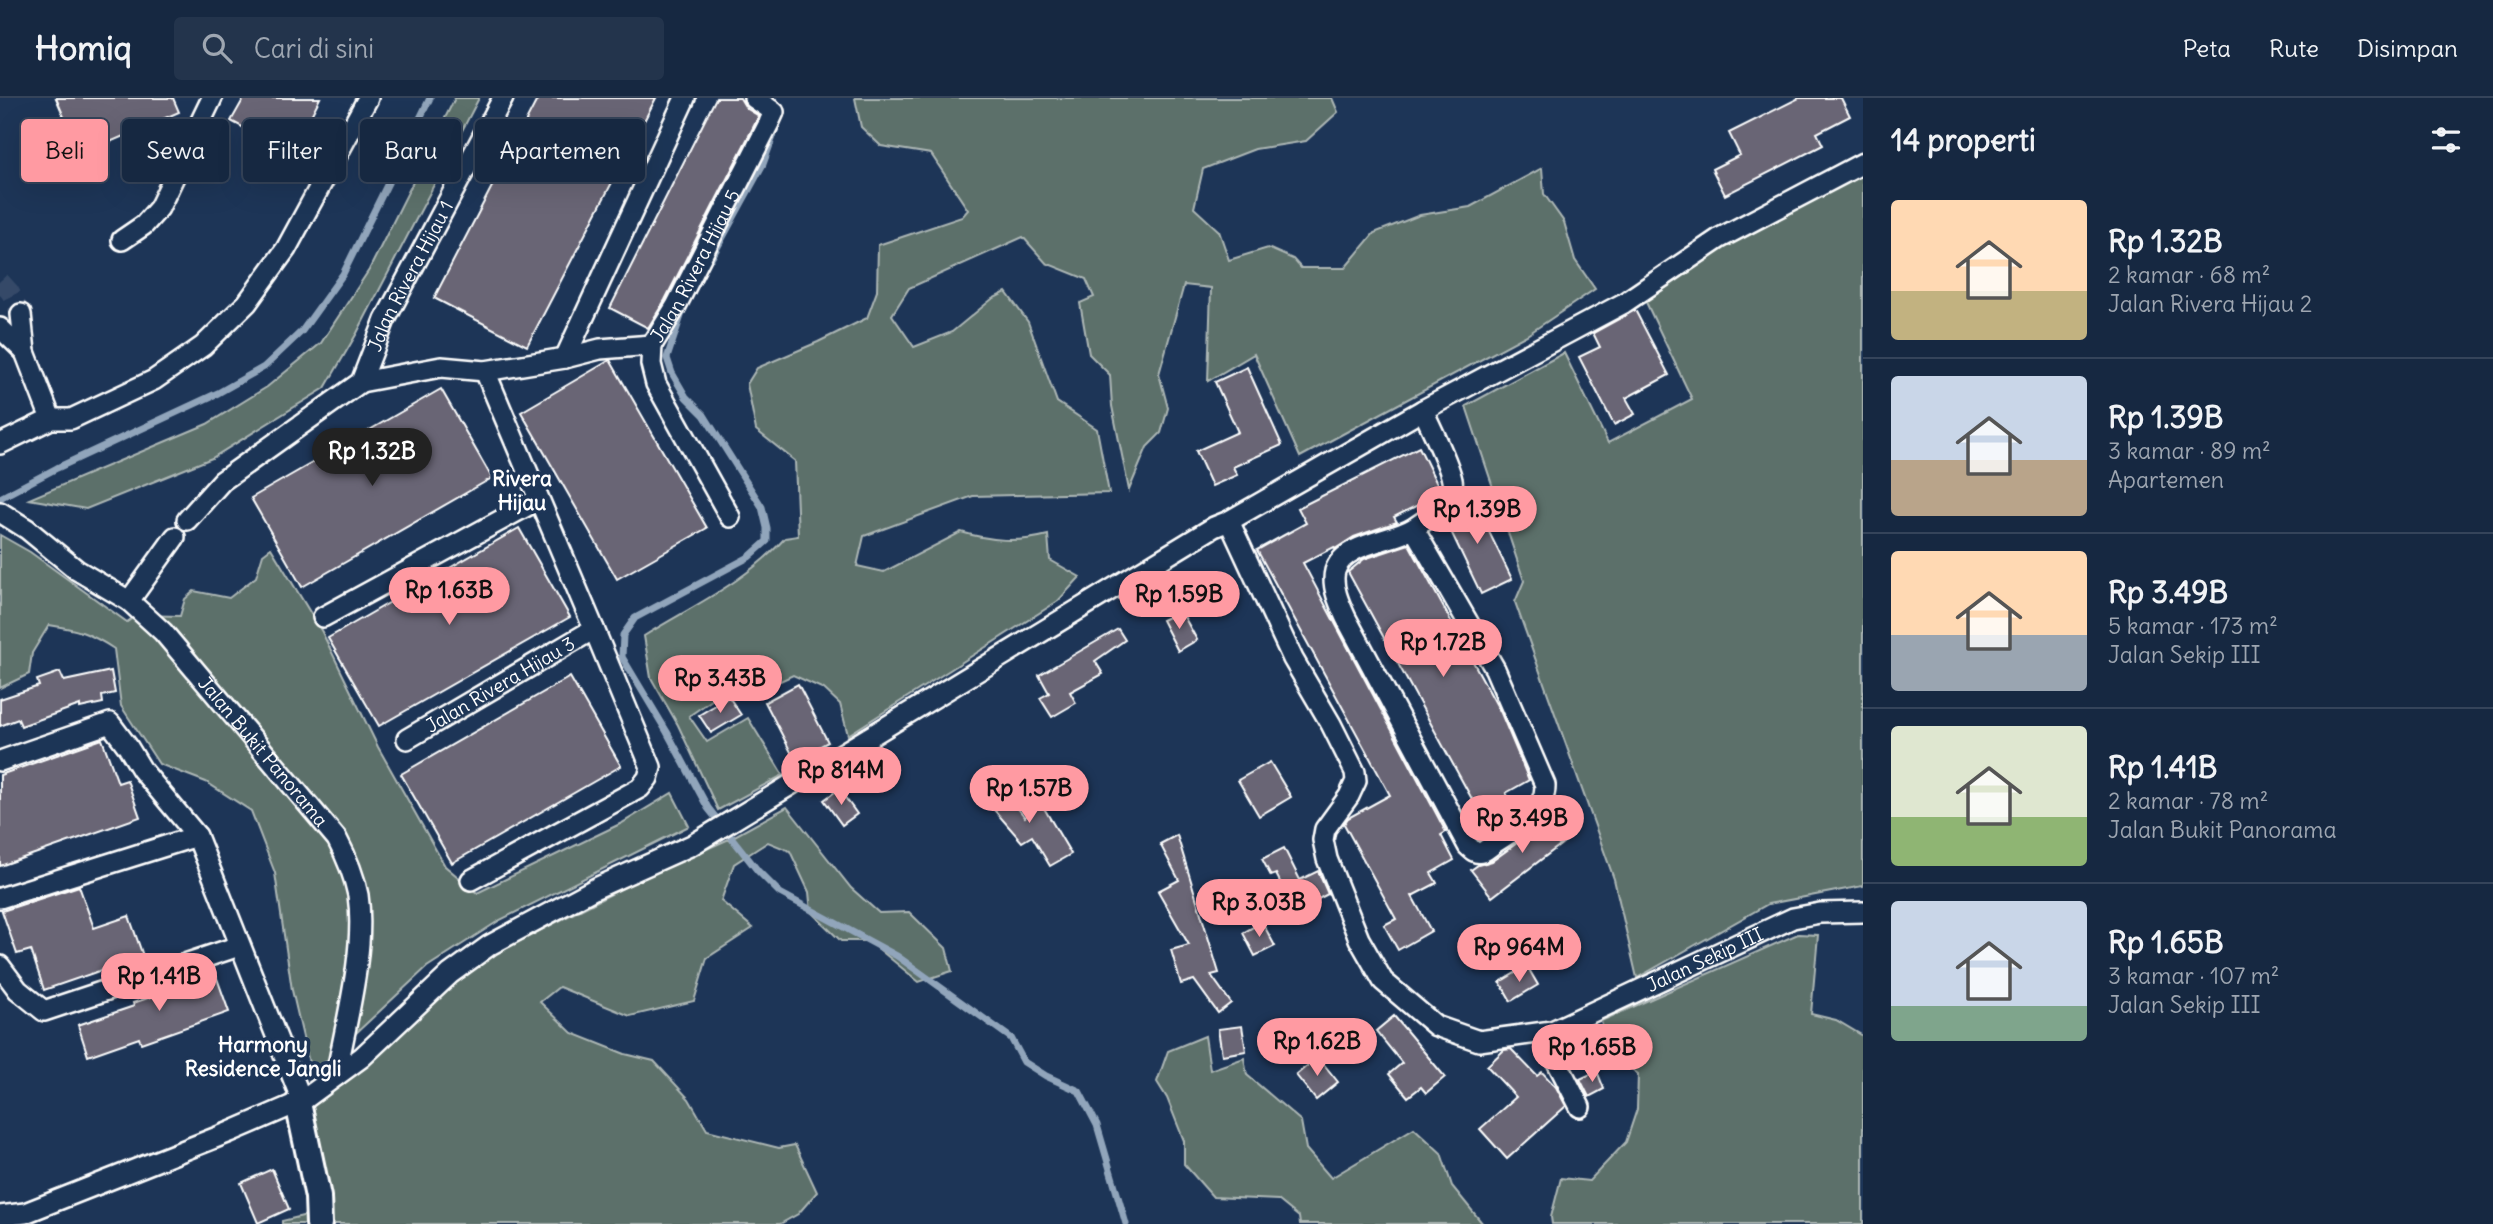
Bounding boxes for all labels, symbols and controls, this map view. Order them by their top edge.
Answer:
search box [174,17,664,80]
text: Homiq [35,27,132,69]
icon: search [198,29,236,67]
text: Cari di sini [254,32,374,65]
text: Peta [2183,33,2231,63]
text: Rute [2269,33,2319,63]
text: Disimpan [2357,33,2458,63]
chip: Beli [21,119,108,182]
chip: Sewa [122,119,229,182]
chip: Filter [243,119,346,182]
chip: Baru [360,119,461,182]
chip: Apartemen [475,119,645,182]
text: 14 properti [1891,121,2036,159]
icon: filters [2427,121,2465,159]
street label: Jalan Rivera Hijau 5 [645,185,745,347]
street label: Jalan Rivera Hijau 1 [362,196,458,355]
text: Rp 1.32B [2108,222,2223,260]
icon: home [1947,228,2031,312]
text: 2 kamar · 68 m² [2108,260,2270,289]
text: Jalan Rivera Hijau 2 [2108,289,2312,318]
text: Rp 1.39B [2108,398,2223,436]
icon: home [1947,404,2031,488]
pin: Rp 1.32B [300,428,444,488]
text: Rp 1.32B [328,436,416,465]
text: 3 kamar · 89 m² [2108,436,2271,465]
district label: Rivera Hijau [492,465,552,516]
text: Apartemen [2108,465,2224,494]
pin: Rp 1.39B [1405,486,1549,546]
text: Rp 1.39B [1433,494,1521,523]
pin: Rp 1.63B [377,568,521,627]
pin: Rp 1.59B [1107,572,1251,631]
text: Rp 3.49B [2108,573,2228,611]
text: Rp 1.63B [405,575,493,604]
text: Rp 1.59B [1135,579,1223,608]
icon: home [1947,579,2031,663]
text: 5 kamar · 173 m² [2108,611,2278,640]
pin: Rp 1.72B [1371,620,1515,679]
text: Rp 1.72B [1400,627,1486,656]
street label: Jalan Rivera Hijau 3 [421,631,579,738]
text: Jalan Sekip III [2108,640,2261,669]
pin: Rp 3.43B [648,656,792,715]
text: Rp 3.43B [674,663,766,692]
street label: Jalan Bukit Panorama [193,671,333,832]
pin: Rp 814M [776,748,906,807]
text: Rp 1.41B [2108,748,2217,786]
icon: home [1947,754,2031,838]
text: Rp 814M [797,755,885,784]
pin: Rp 1.57B [957,766,1101,825]
text: Rp 1.57B [986,773,1072,802]
text: 2 kamar · 78 m² [2108,786,2268,815]
pin: Rp 3.49B [1450,796,1594,855]
text: Rp 3.49B [1476,803,1568,832]
text: Jalan Bukit Panorama [2108,815,2337,844]
pin: Rp 3.03B [1187,880,1331,939]
text: Rp 3.03B [1212,887,1306,916]
street label: Jalan Sekip III [1642,922,1767,997]
text: Rp 1.65B [2108,923,2224,961]
pin: Rp 964M [1454,924,1584,984]
icon: home [1947,929,2031,1013]
text: Rp 964M [1473,932,1565,961]
pin: Rp 1.41B [87,954,231,1013]
text: Rp 1.41B [117,961,201,990]
text: 3 kamar · 107 m² [2108,961,2279,990]
text: Jalan Sekip III [2108,990,2261,1019]
pin: Rp 1.62B [1245,1018,1389,1078]
pin: Rp 1.65B [1520,1024,1664,1084]
text: Rp 1.62B [1273,1026,1361,1055]
district label: Harmony Residence Jangli [185,1031,341,1082]
text: Rp 1.65B [1548,1032,1636,1061]

